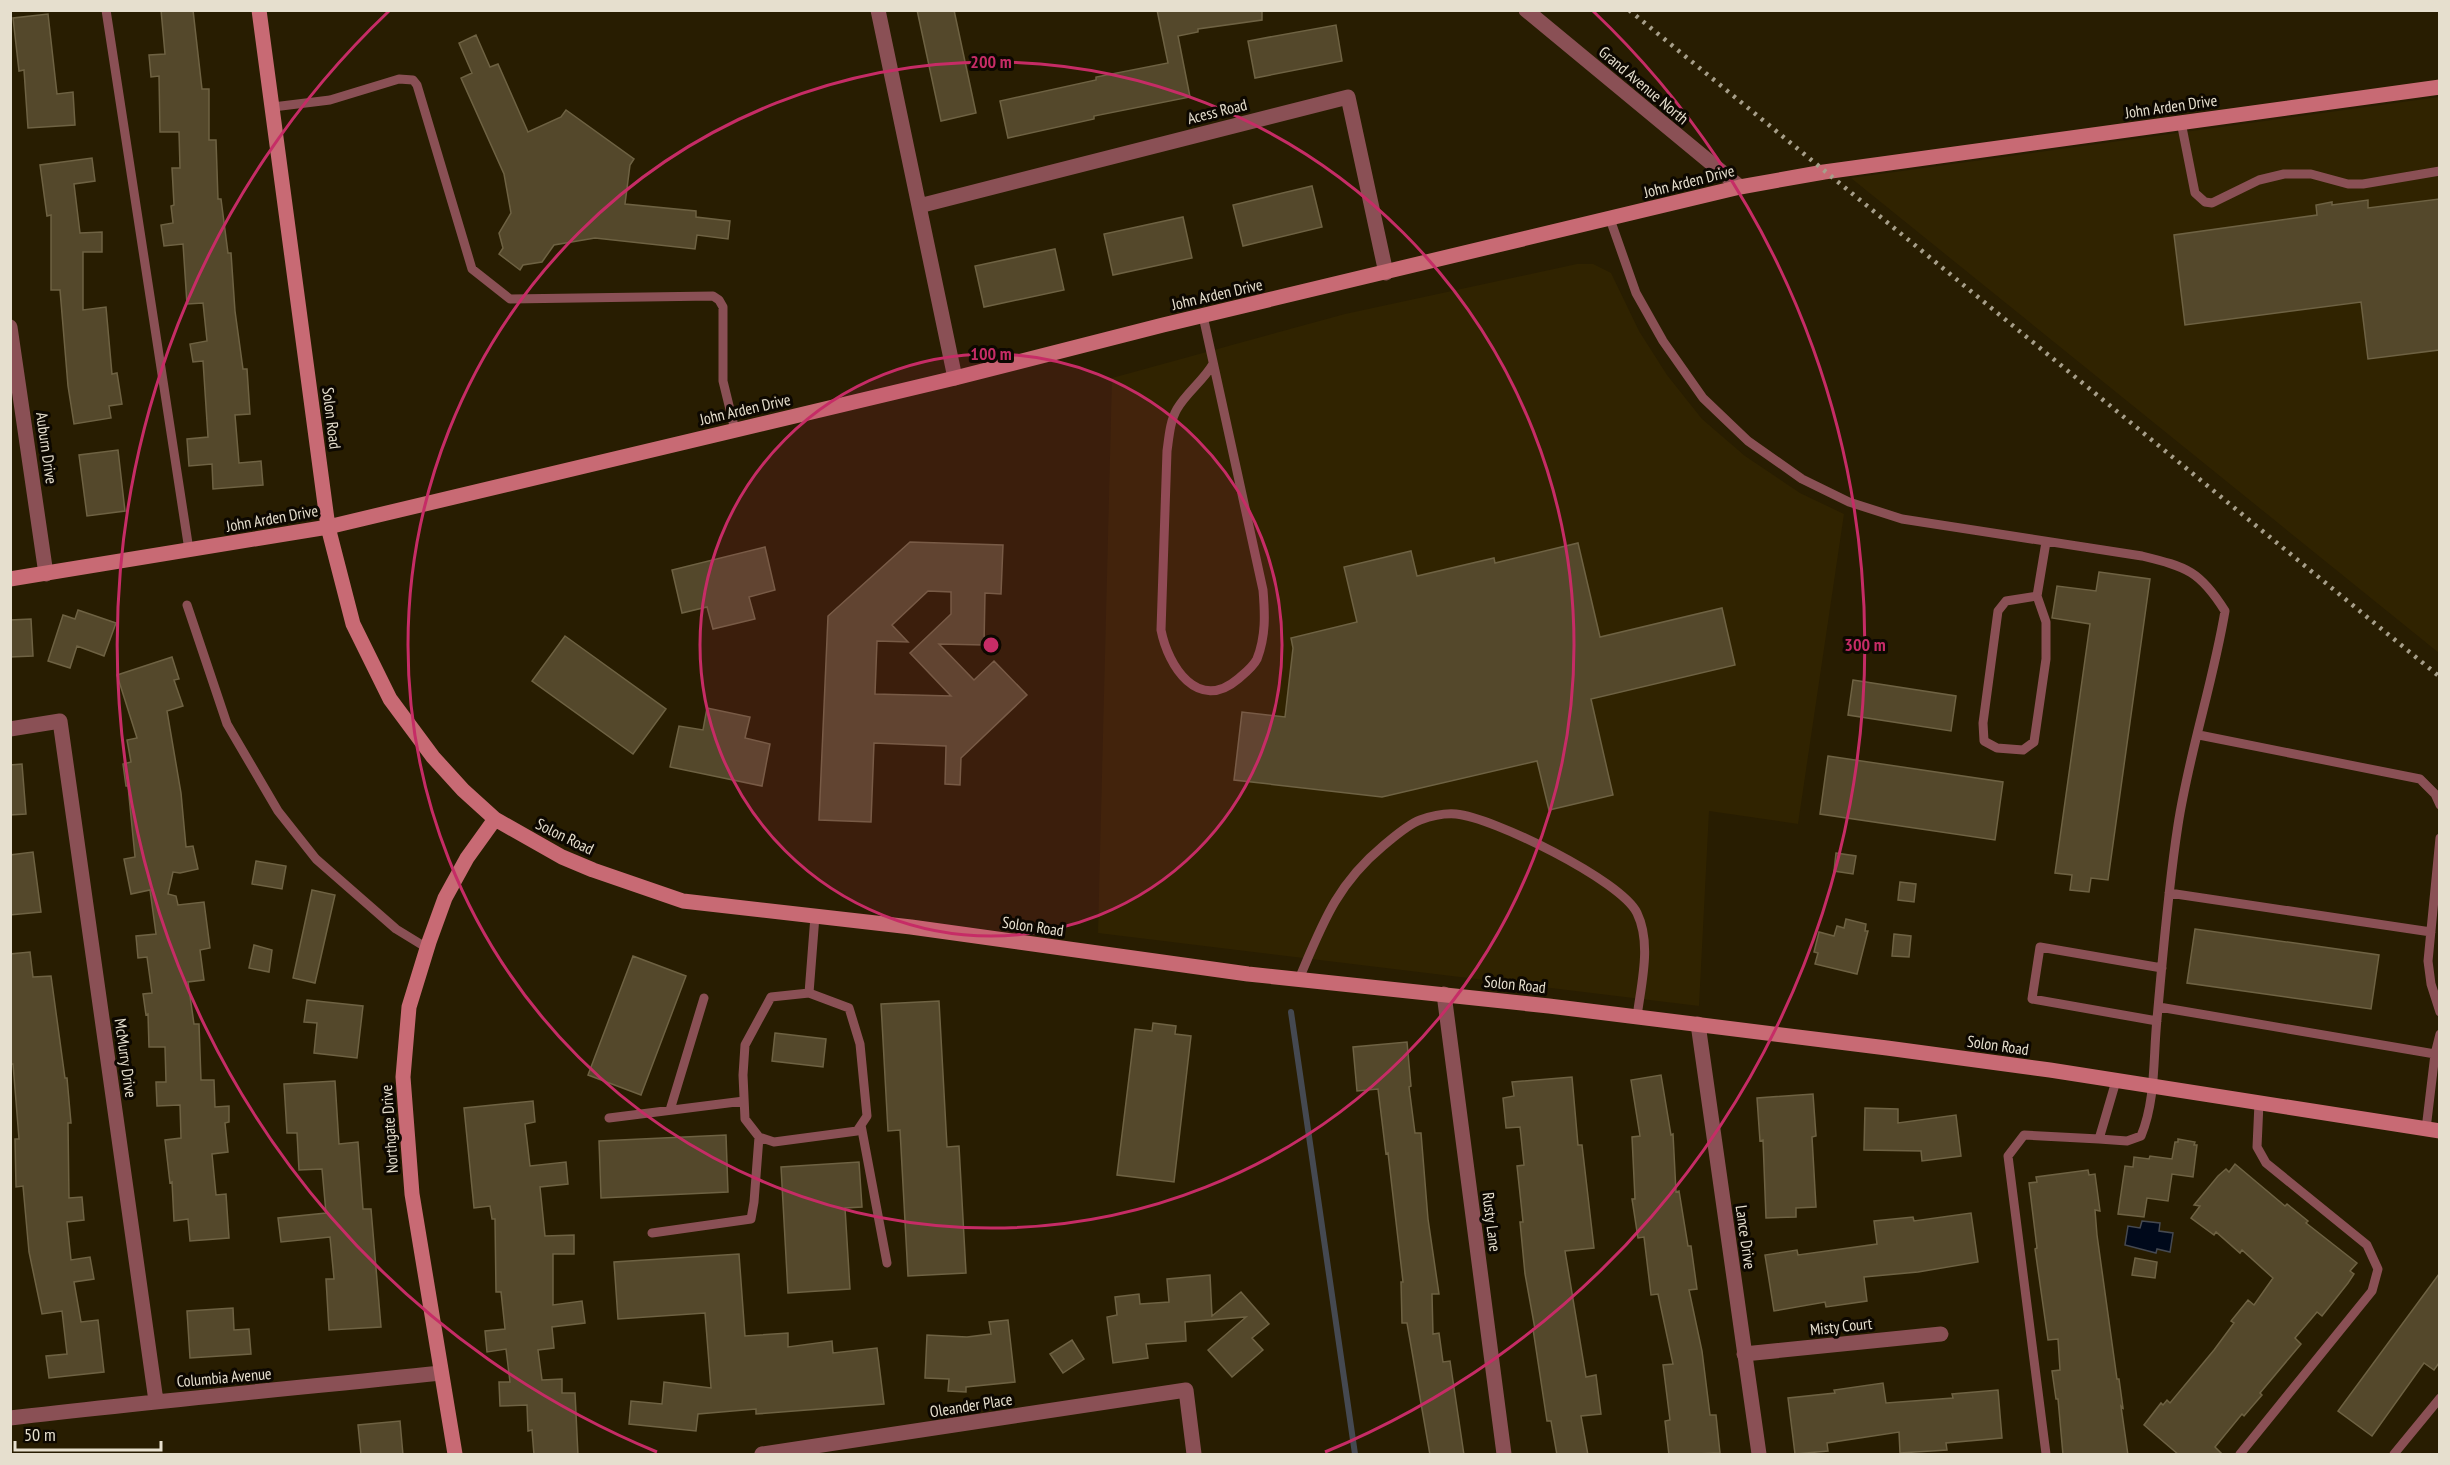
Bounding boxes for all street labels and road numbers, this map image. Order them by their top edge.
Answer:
street label: Grand Avenue North [1595,42,1693,128]
street label: John Arden Drive [2123,90,2218,122]
street label: Acess Road [1185,94,1249,128]
street label: John Arden Drive [1641,160,1736,202]
street label: John Arden Drive [1169,274,1264,314]
street label: Solon Road [318,386,346,450]
street label: John Arden Drive [697,389,792,429]
street label: Auburn Drive [32,411,62,485]
street label: John Arden Drive [224,500,319,536]
street label: Solon Road [533,813,597,859]
street label: Solon Road [1001,912,1065,940]
street label: Solon Road [1483,971,1547,997]
street label: McMurry Drive [111,1017,141,1099]
street label: Solon Road [1966,1031,2030,1059]
street label: Northgate Drive [376,1084,402,1174]
street label: Rusty Lane [1478,1191,1506,1253]
street label: Lance Drive [1732,1204,1760,1270]
street label: Misty Court [1809,1313,1874,1339]
street label: Columbia Avenue [176,1363,272,1391]
street label: Oleander Place [928,1389,1014,1421]

